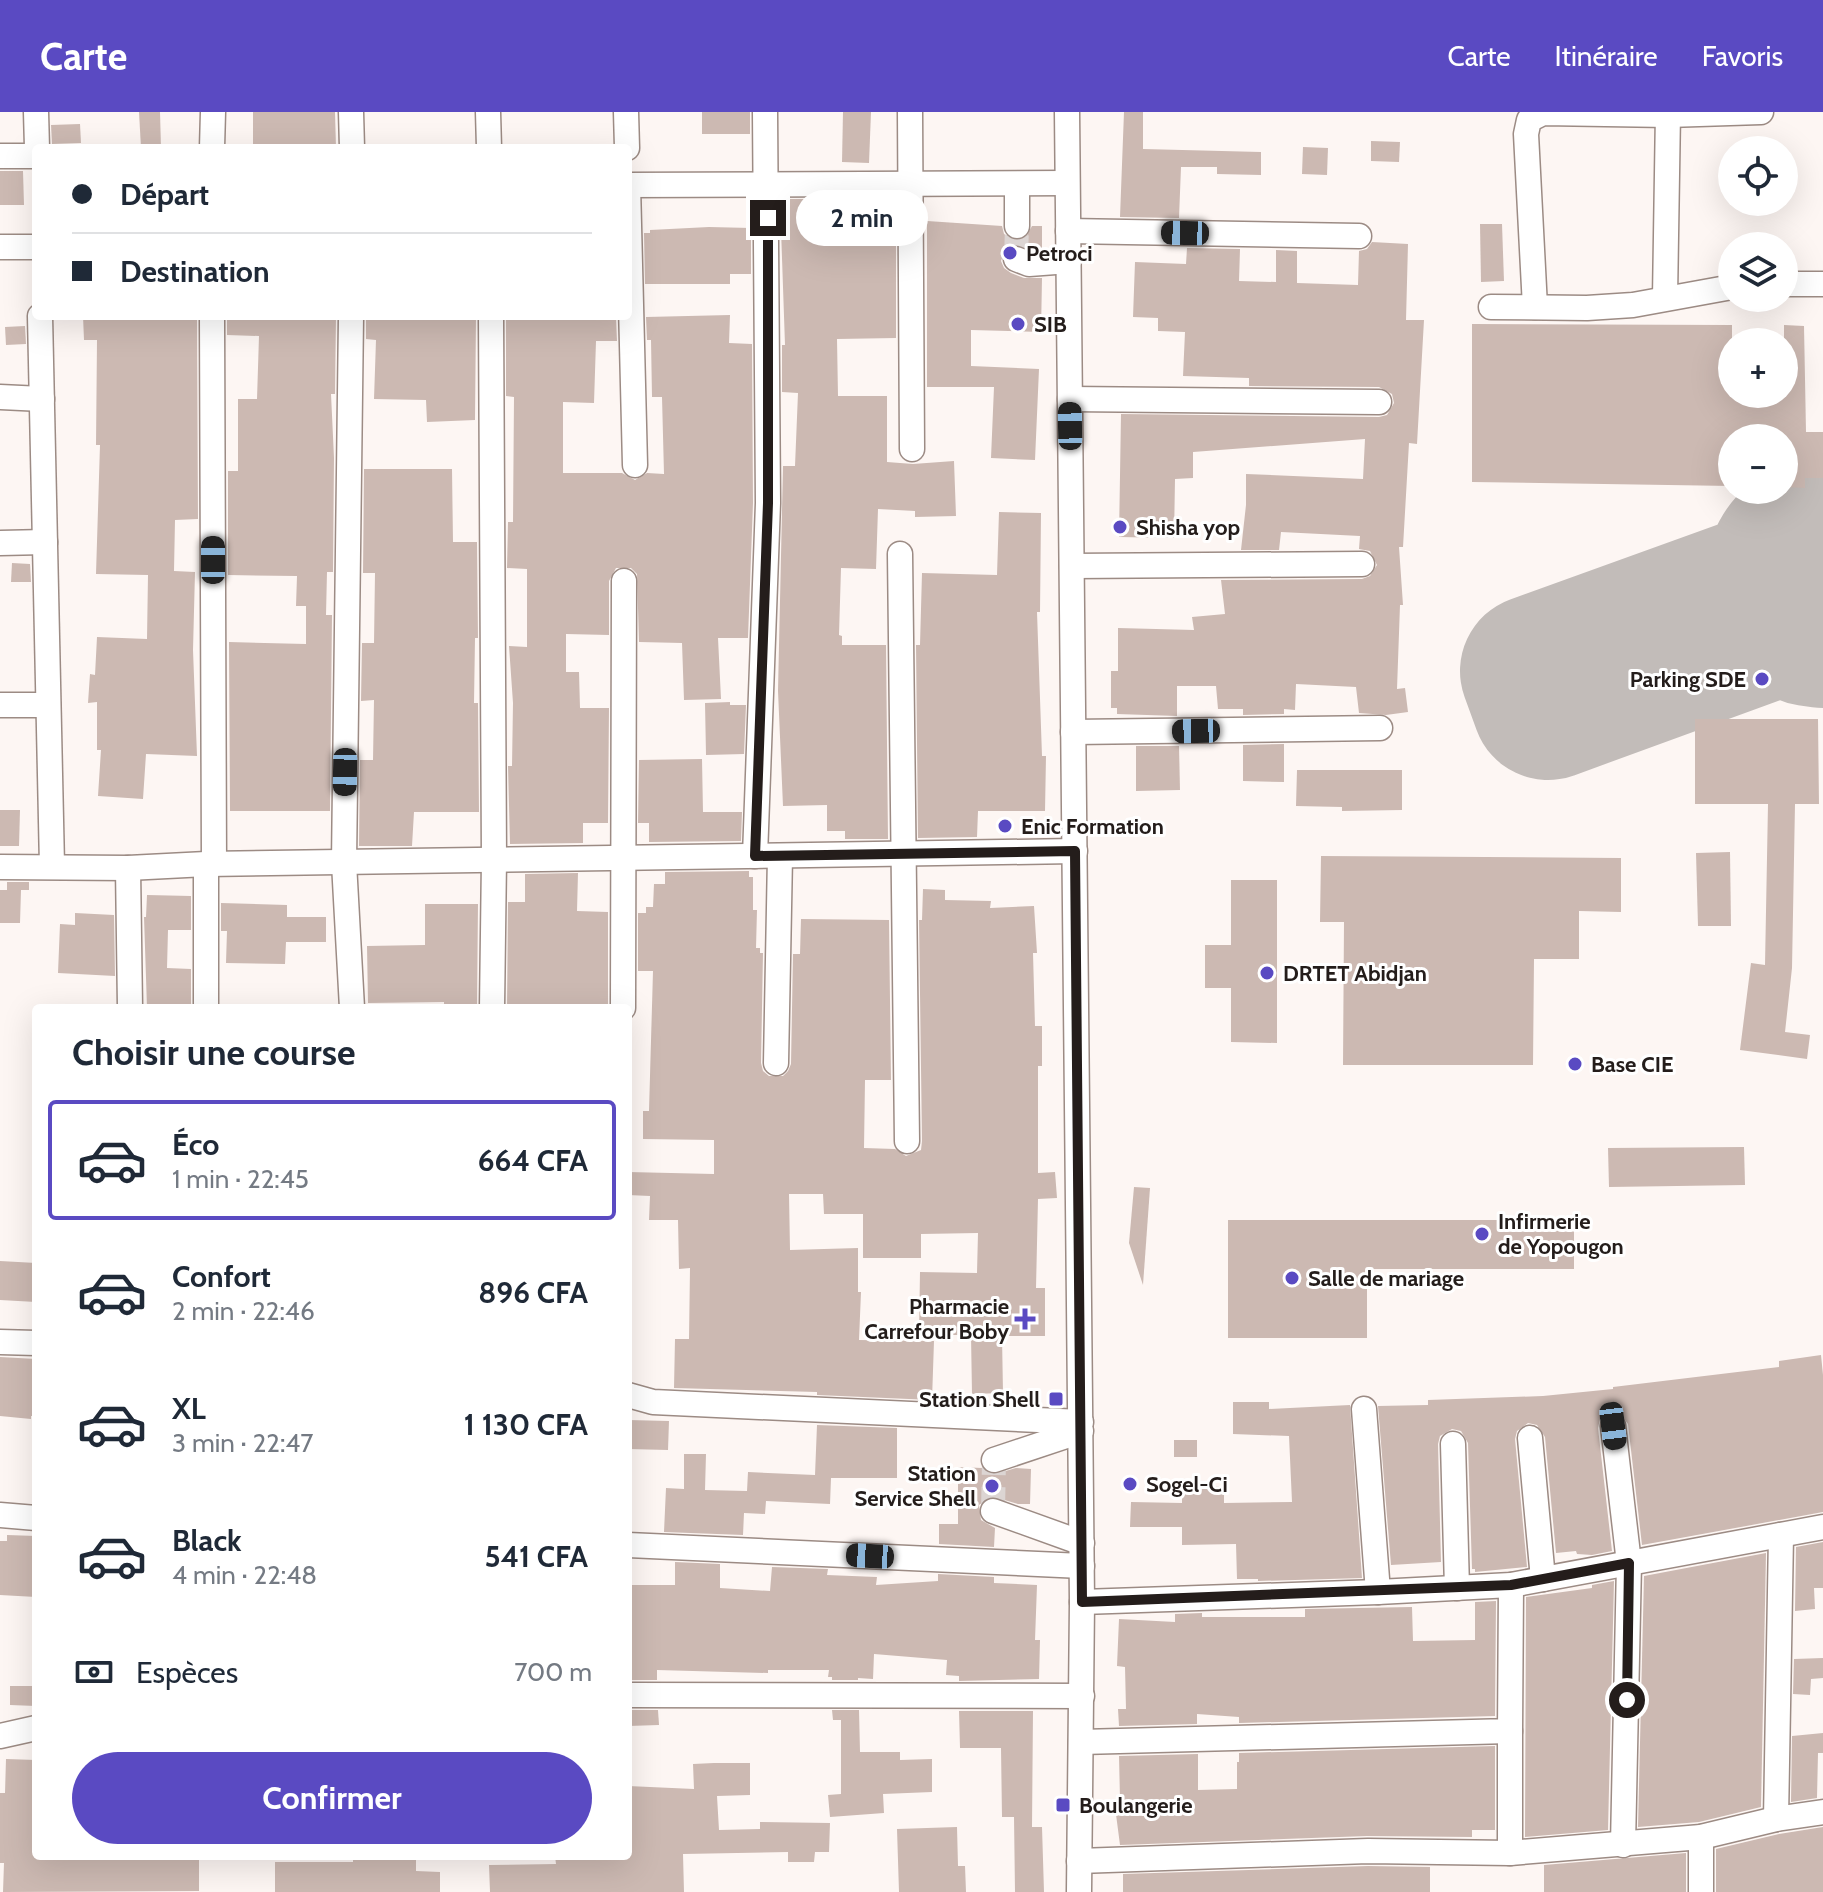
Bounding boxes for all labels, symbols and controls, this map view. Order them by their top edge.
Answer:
text: Carte [40,33,127,80]
text: Carte [1447,39,1511,73]
text: Itinéraire [1555,39,1658,73]
text: Favoris [1702,39,1783,73]
map controls [1718,136,1798,504]
button: locate [1718,136,1798,216]
text: Départ [120,176,209,213]
callout: 2 min [796,190,928,246]
route end [750,200,786,236]
text: 2 min [831,202,893,234]
car [1161,221,1209,245]
button: layers [1718,232,1798,312]
place label: Petroci [1026,240,1093,267]
marker: Petroci [1001,244,1019,262]
text: Destination [120,253,270,290]
place label: SIB [1034,311,1067,338]
marker: SIB [1009,315,1027,333]
button: + [1718,328,1798,408]
car [1058,402,1082,450]
button: − [1718,424,1798,504]
place label: Shisha yop [1136,514,1240,541]
marker: Shisha yop [1111,518,1129,536]
car [201,536,225,584]
place label: Parking SDE [1630,666,1746,693]
marker: Parking SDE [1753,670,1771,688]
car [1172,719,1220,743]
car [333,748,357,796]
place label: Enic Formation [1021,813,1164,840]
marker: Enic Formation [996,817,1014,835]
place label: DRTET Abidjan [1283,960,1427,987]
marker: DRTET Abidjan [1258,964,1276,982]
text: Choisir une course [72,1030,355,1074]
place label: Base CIE [1591,1051,1673,1078]
marker: Base CIE [1566,1055,1584,1073]
icon: car [76,1124,148,1196]
text: Éco [172,1126,219,1163]
text: 664 CFA [478,1142,588,1179]
text: 1 min · 22:45 [172,1163,309,1195]
place label: Infirmerie de Yopougon [1498,1208,1624,1260]
marker: Infirmerie de Yopougon [1473,1225,1491,1243]
icon: car [76,1256,148,1328]
text: Confort [172,1258,271,1295]
place label: Salle de mariage [1308,1265,1464,1292]
marker: Salle de mariage [1283,1269,1301,1287]
text: 896 CFA [478,1274,588,1311]
place label: Pharmacie Carrefour Boby [864,1293,1009,1345]
text: 2 min · 22:46 [172,1295,315,1327]
marker: Pharmacie Carrefour Boby [1016,1310,1034,1328]
place label: Station Shell [919,1386,1040,1413]
icon: car [76,1388,148,1460]
text: XL [172,1390,206,1427]
marker: Station Shell [1047,1390,1065,1408]
car [1598,1401,1628,1451]
text: 1 130 CFA [464,1406,588,1443]
text: 3 min · 22:47 [172,1427,313,1459]
place label: Station Service Shell [855,1460,976,1512]
place label: Sogel-Ci [1146,1471,1228,1498]
marker: Sogel-Ci [1121,1475,1139,1493]
marker: Station Service Shell [983,1477,1001,1495]
icon: car [76,1520,148,1592]
text: Black [172,1522,242,1559]
text: 541 CFA [484,1538,588,1575]
car [845,1543,895,1569]
text: 4 min · 22:48 [172,1559,317,1591]
icon: cash [72,1650,116,1694]
text: Espèces [136,1654,238,1691]
text: 700 m [514,1656,592,1688]
route start [1609,1682,1645,1718]
button: Confirmer [72,1752,592,1844]
place label: Boulangerie [1079,1792,1192,1819]
marker: Boulangerie [1054,1796,1072,1814]

